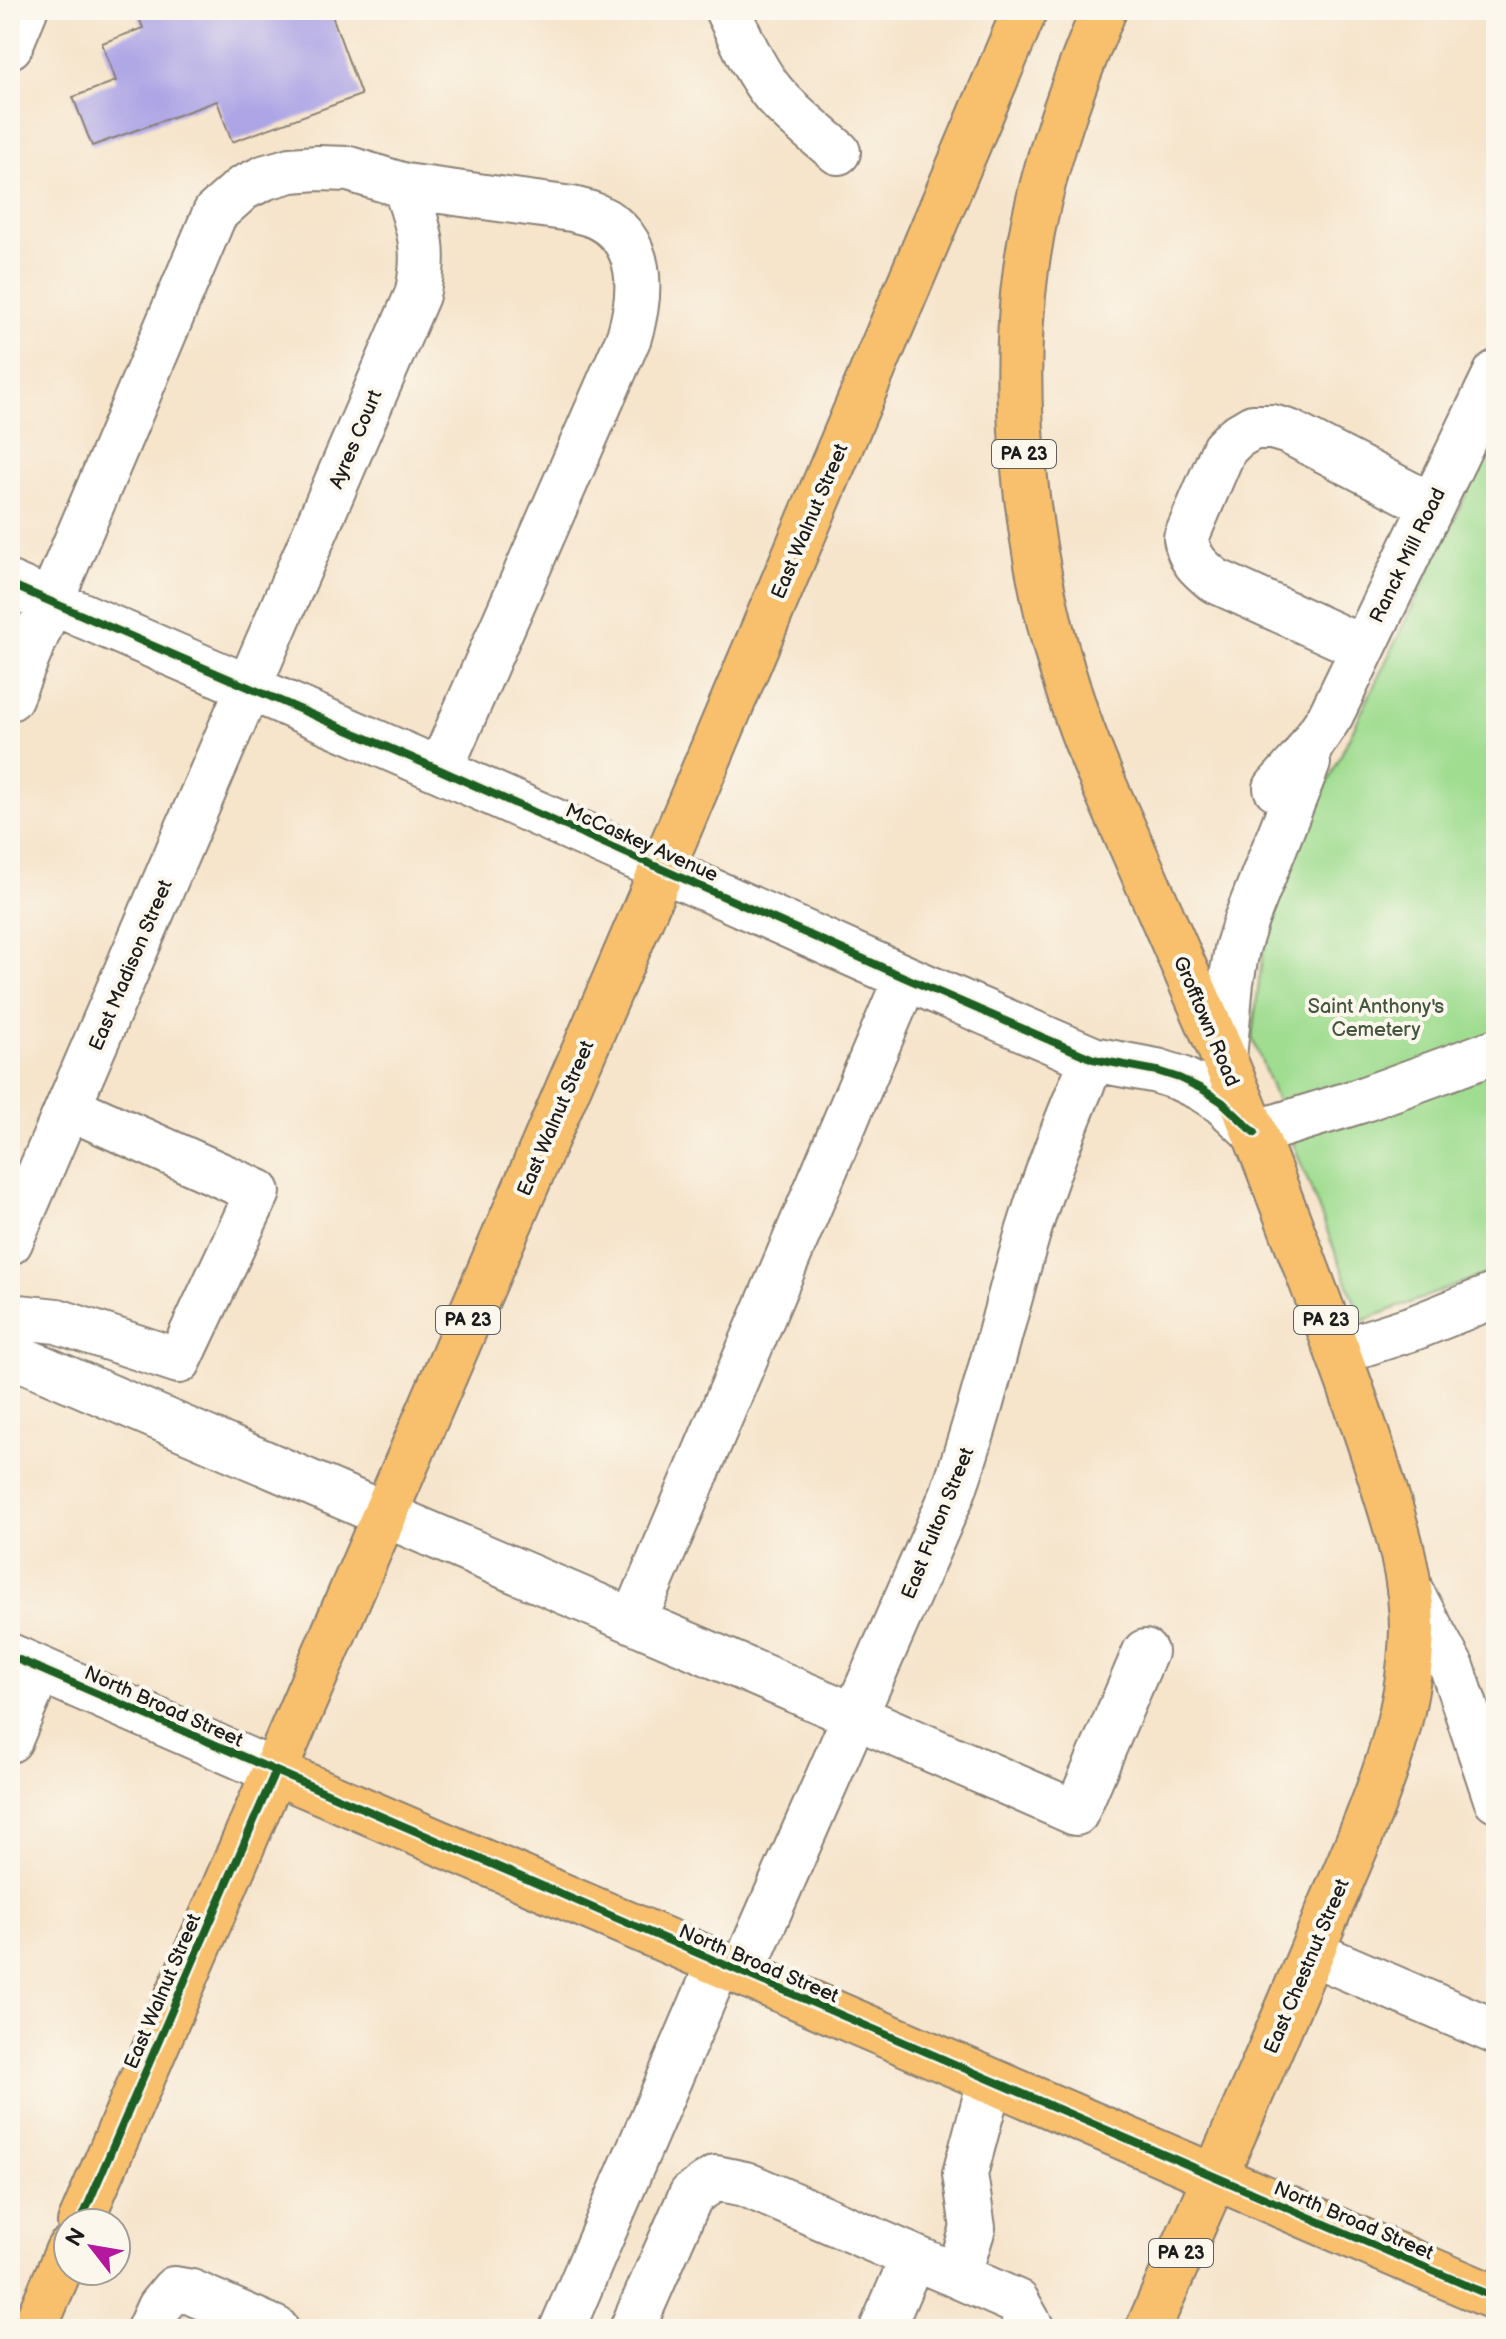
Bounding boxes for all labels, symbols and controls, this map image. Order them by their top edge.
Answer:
street label: Ayres Court [324,386,387,492]
street label: East Walnut Street [766,440,853,603]
road number: PA 23 [992,440,1056,468]
street label: Ranck Mill Road [1365,484,1451,627]
street label: McCaskey Avenue [561,798,722,887]
street label: East Madison Street [84,876,178,1054]
street label: Grofftown Road [1168,953,1244,1090]
park label: Saint Anthony's Cemetery [1308,995,1444,1042]
street label: East Walnut Street [512,1037,599,1200]
road number: PA 23 [436,1306,500,1334]
road number: PA 23 [1294,1306,1358,1334]
street label: East Fulton Street [897,1444,979,1603]
street label: North Broad Street [81,1661,247,1753]
street label: East Chestnut Street [1259,1875,1355,2057]
street label: East Walnut Street [119,1910,206,2073]
street label: North Broad Street [675,1919,842,2008]
street label: North Broad Street [1270,2176,1437,2265]
north arrow [52,2207,132,2287]
text: N [60,2223,92,2252]
road number: PA 23 [1149,2239,1213,2267]

